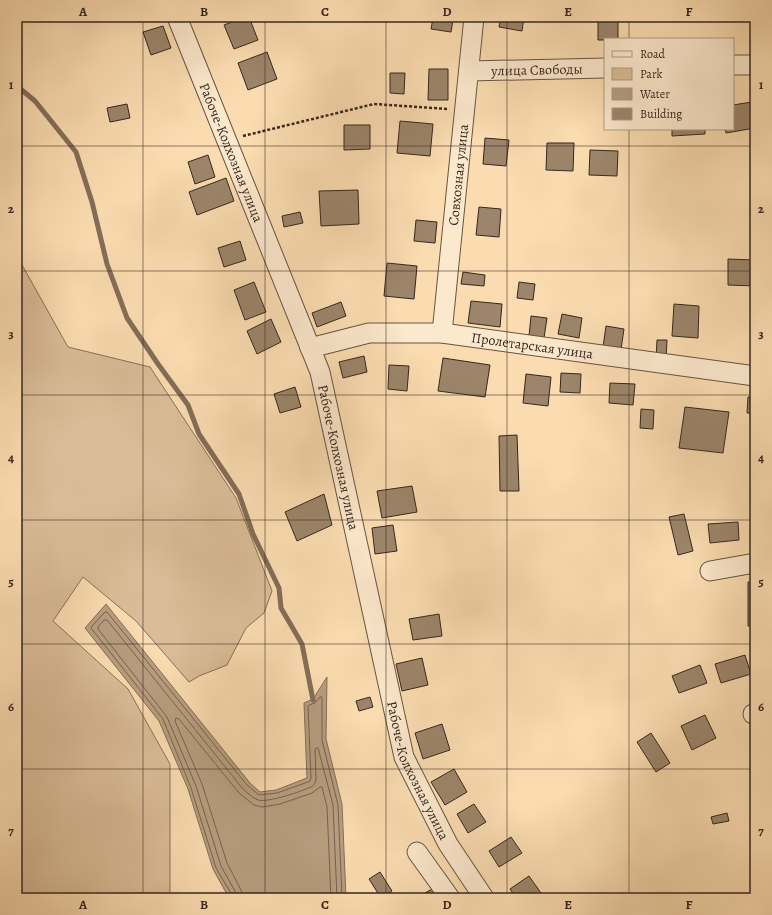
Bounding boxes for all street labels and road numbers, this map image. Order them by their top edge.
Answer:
street label: улица Свободы [490,59,583,81]
street label: Рабоче-Колхозная улица [195,80,268,226]
street label: Совхозная улица [444,123,473,227]
street label: Пролетарская улица [470,328,595,364]
street label: Рабоче-Колхозная улица [313,383,363,533]
street label: Рабоче-Колхозная улица [382,699,454,844]

